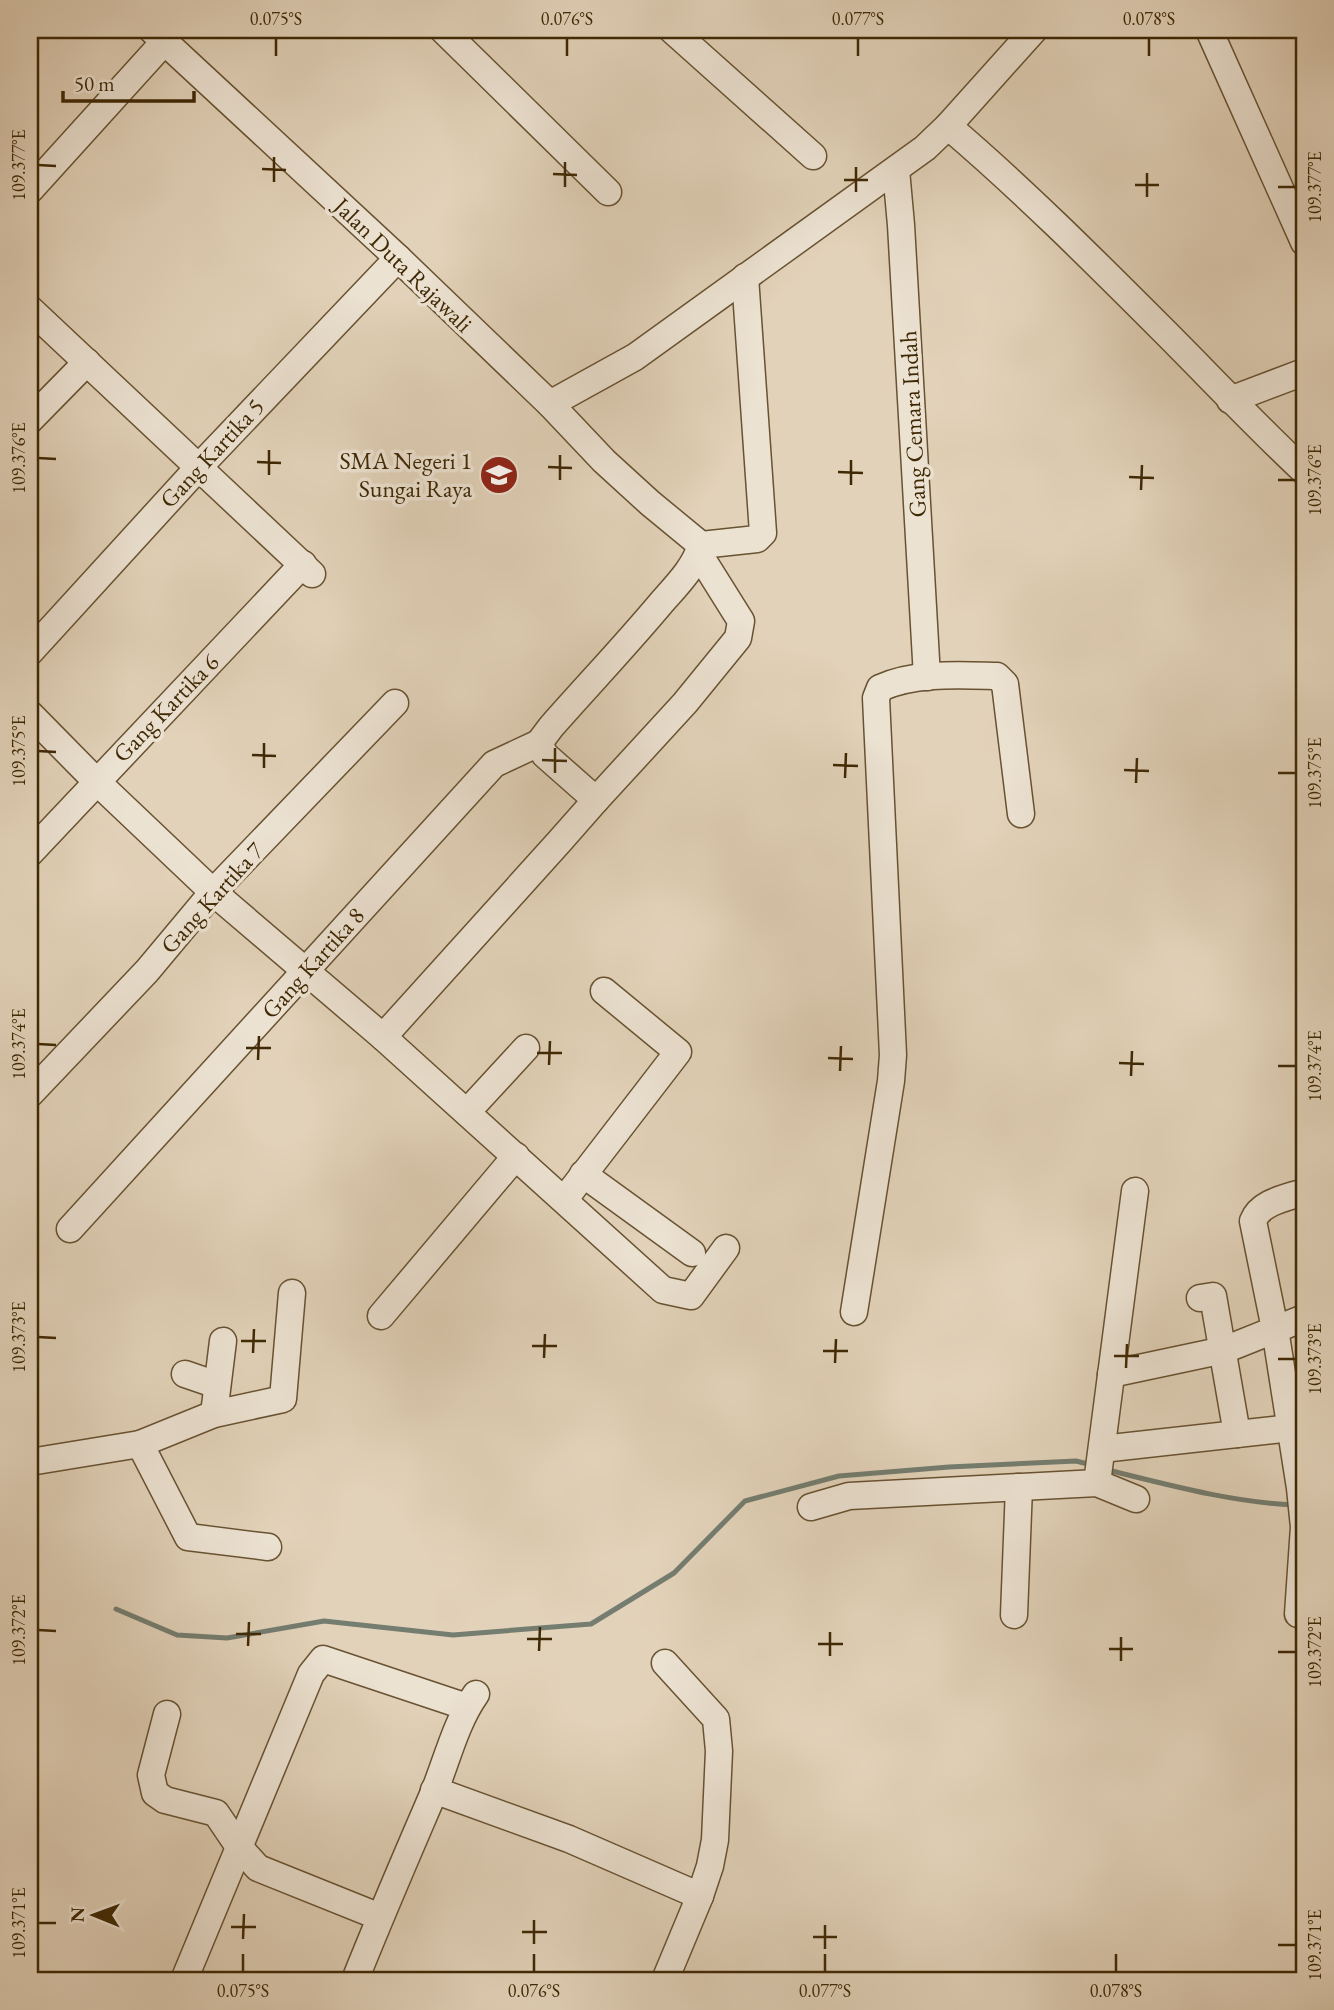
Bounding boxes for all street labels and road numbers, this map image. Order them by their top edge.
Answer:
street label: Jalan Duta Rajawali [326,189,479,339]
street label: Gang Cemara Indah [892,330,933,518]
street label: Gang Kartika 5 [153,391,271,514]
street label: Gang Kartika 6 [106,647,225,769]
street label: Gang Kartika 7 [153,835,270,960]
street label: Gang Kartika 8 [254,900,371,1025]

